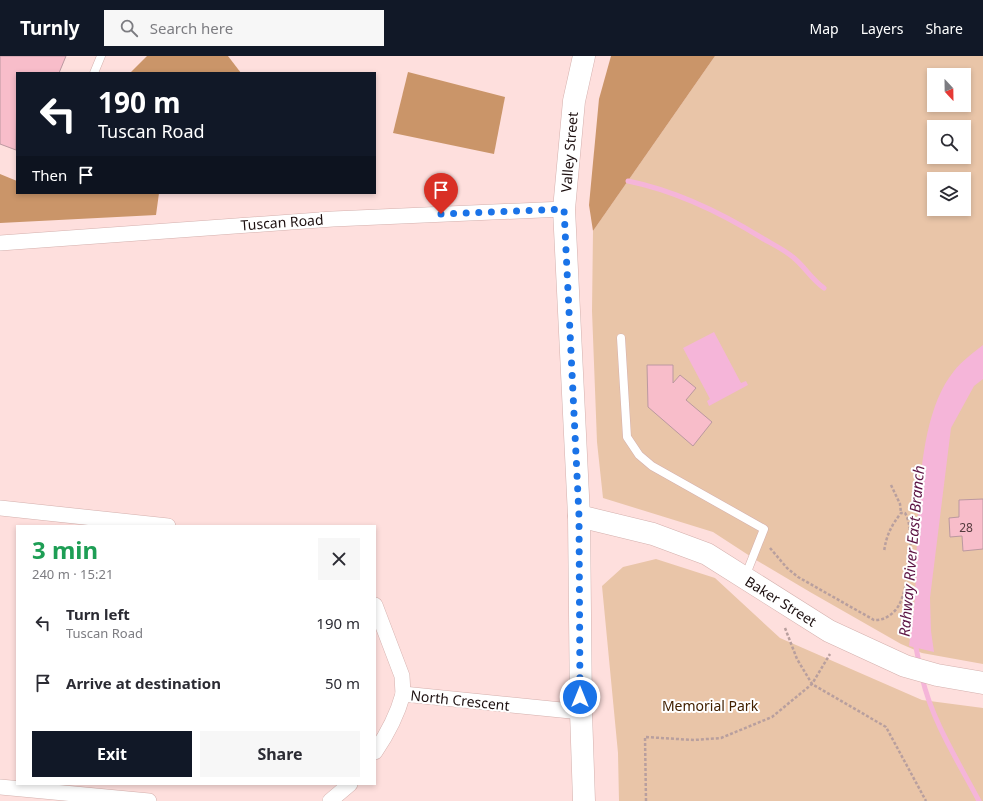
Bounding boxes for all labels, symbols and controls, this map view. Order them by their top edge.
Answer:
search box [104,10,384,46]
text: Turnly [20,15,80,41]
icon: search [118,17,140,39]
text: Search here [150,18,233,38]
text: Map [810,19,839,38]
text: Layers [861,19,903,38]
text: Share [925,19,963,38]
north arrow [927,68,971,112]
map controls [927,68,971,216]
text: 190 m [98,83,181,121]
icon: left [32,88,84,140]
street label: Valley Street [556,111,582,193]
text: Tuscan Road [98,119,205,143]
button: search [927,120,971,164]
icon: arrive [75,164,97,186]
text: Then [32,165,67,185]
button: layers [927,172,971,216]
pin [424,173,458,214]
icon: arrive [430,179,452,201]
street label: Tuscan Road [240,210,324,234]
water label: Rahway River East Branch [894,465,928,637]
house number: 28 [959,519,973,536]
text: 3 min [32,533,98,566]
button: close [318,538,360,580]
text: 240 m · 15:21 [32,565,113,583]
street label: Baker Street [742,572,820,630]
text: Turn left [66,604,130,624]
icon: left [32,612,54,634]
text: 190 m [316,613,360,633]
text: Tuscan Road [66,624,143,642]
icon: arrive [32,672,54,694]
text: Arrive at destination [66,673,221,693]
text: 50 m [325,673,360,693]
position arrow [559,676,601,718]
street label: North Crescent [410,685,510,715]
park label: Memorial Park [662,696,759,715]
button: Exit [32,731,192,777]
button: Share [200,731,360,777]

